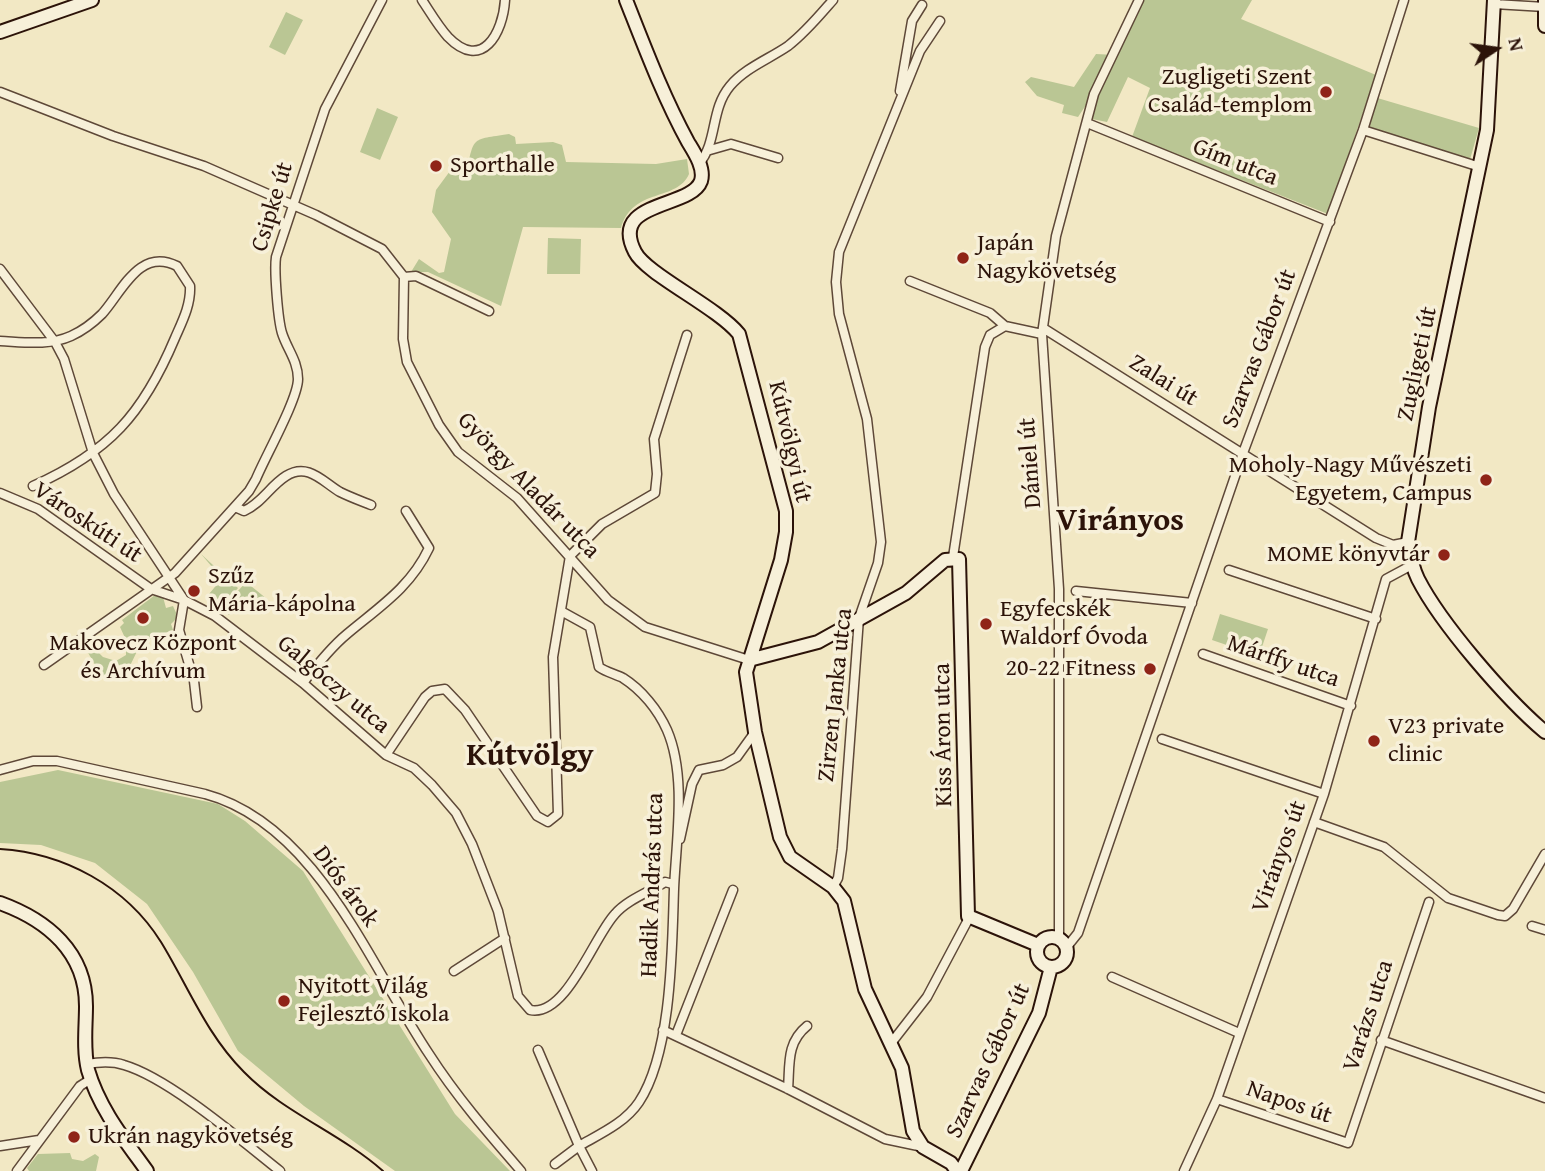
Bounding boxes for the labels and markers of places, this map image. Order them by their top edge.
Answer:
place label: Zugligeti Szent Család-templom [1148,64,1312,120]
marker: Zugligeti Szent Család-templom [1318,84,1334,100]
place label: Sporthalle [450,152,555,180]
marker: Sporthalle [428,158,444,174]
place label: Japán Nagykövetség [977,230,1116,286]
marker: Japán Nagykövetség [955,250,971,266]
place label: Moholy-Nagy Művészeti Egyetem, Campus [1229,452,1472,508]
marker: Moholy-Nagy Művészeti Egyetem, Campus [1478,472,1494,488]
place label: MOME könyvtár [1267,541,1430,569]
marker: MOME könyvtár [1436,547,1452,563]
place label: Szűz Mária-kápolna [208,563,356,619]
marker: Szűz Mária-kápolna [186,583,202,599]
place label: Egyfecskék Waldorf Óvoda [1000,596,1148,652]
marker: Makovecz Központ és Archívum [135,610,151,626]
marker: Egyfecskék Waldorf Óvoda [978,616,994,632]
place label: Makovecz Központ és Archívum [49,630,237,686]
place label: 20-22 Fitness [1006,655,1136,683]
marker: 20-22 Fitness [1142,661,1158,677]
place label: V23 private clinic [1388,713,1504,769]
marker: V23 private clinic [1366,733,1382,749]
place label: Nyitott Világ Fejlesztő Iskola [298,973,449,1029]
marker: Nyitott Világ Fejlesztő Iskola [276,993,292,1009]
place label: Ukrán nagykövetség [88,1123,293,1151]
marker: Ukrán nagykövetség [66,1129,82,1145]

